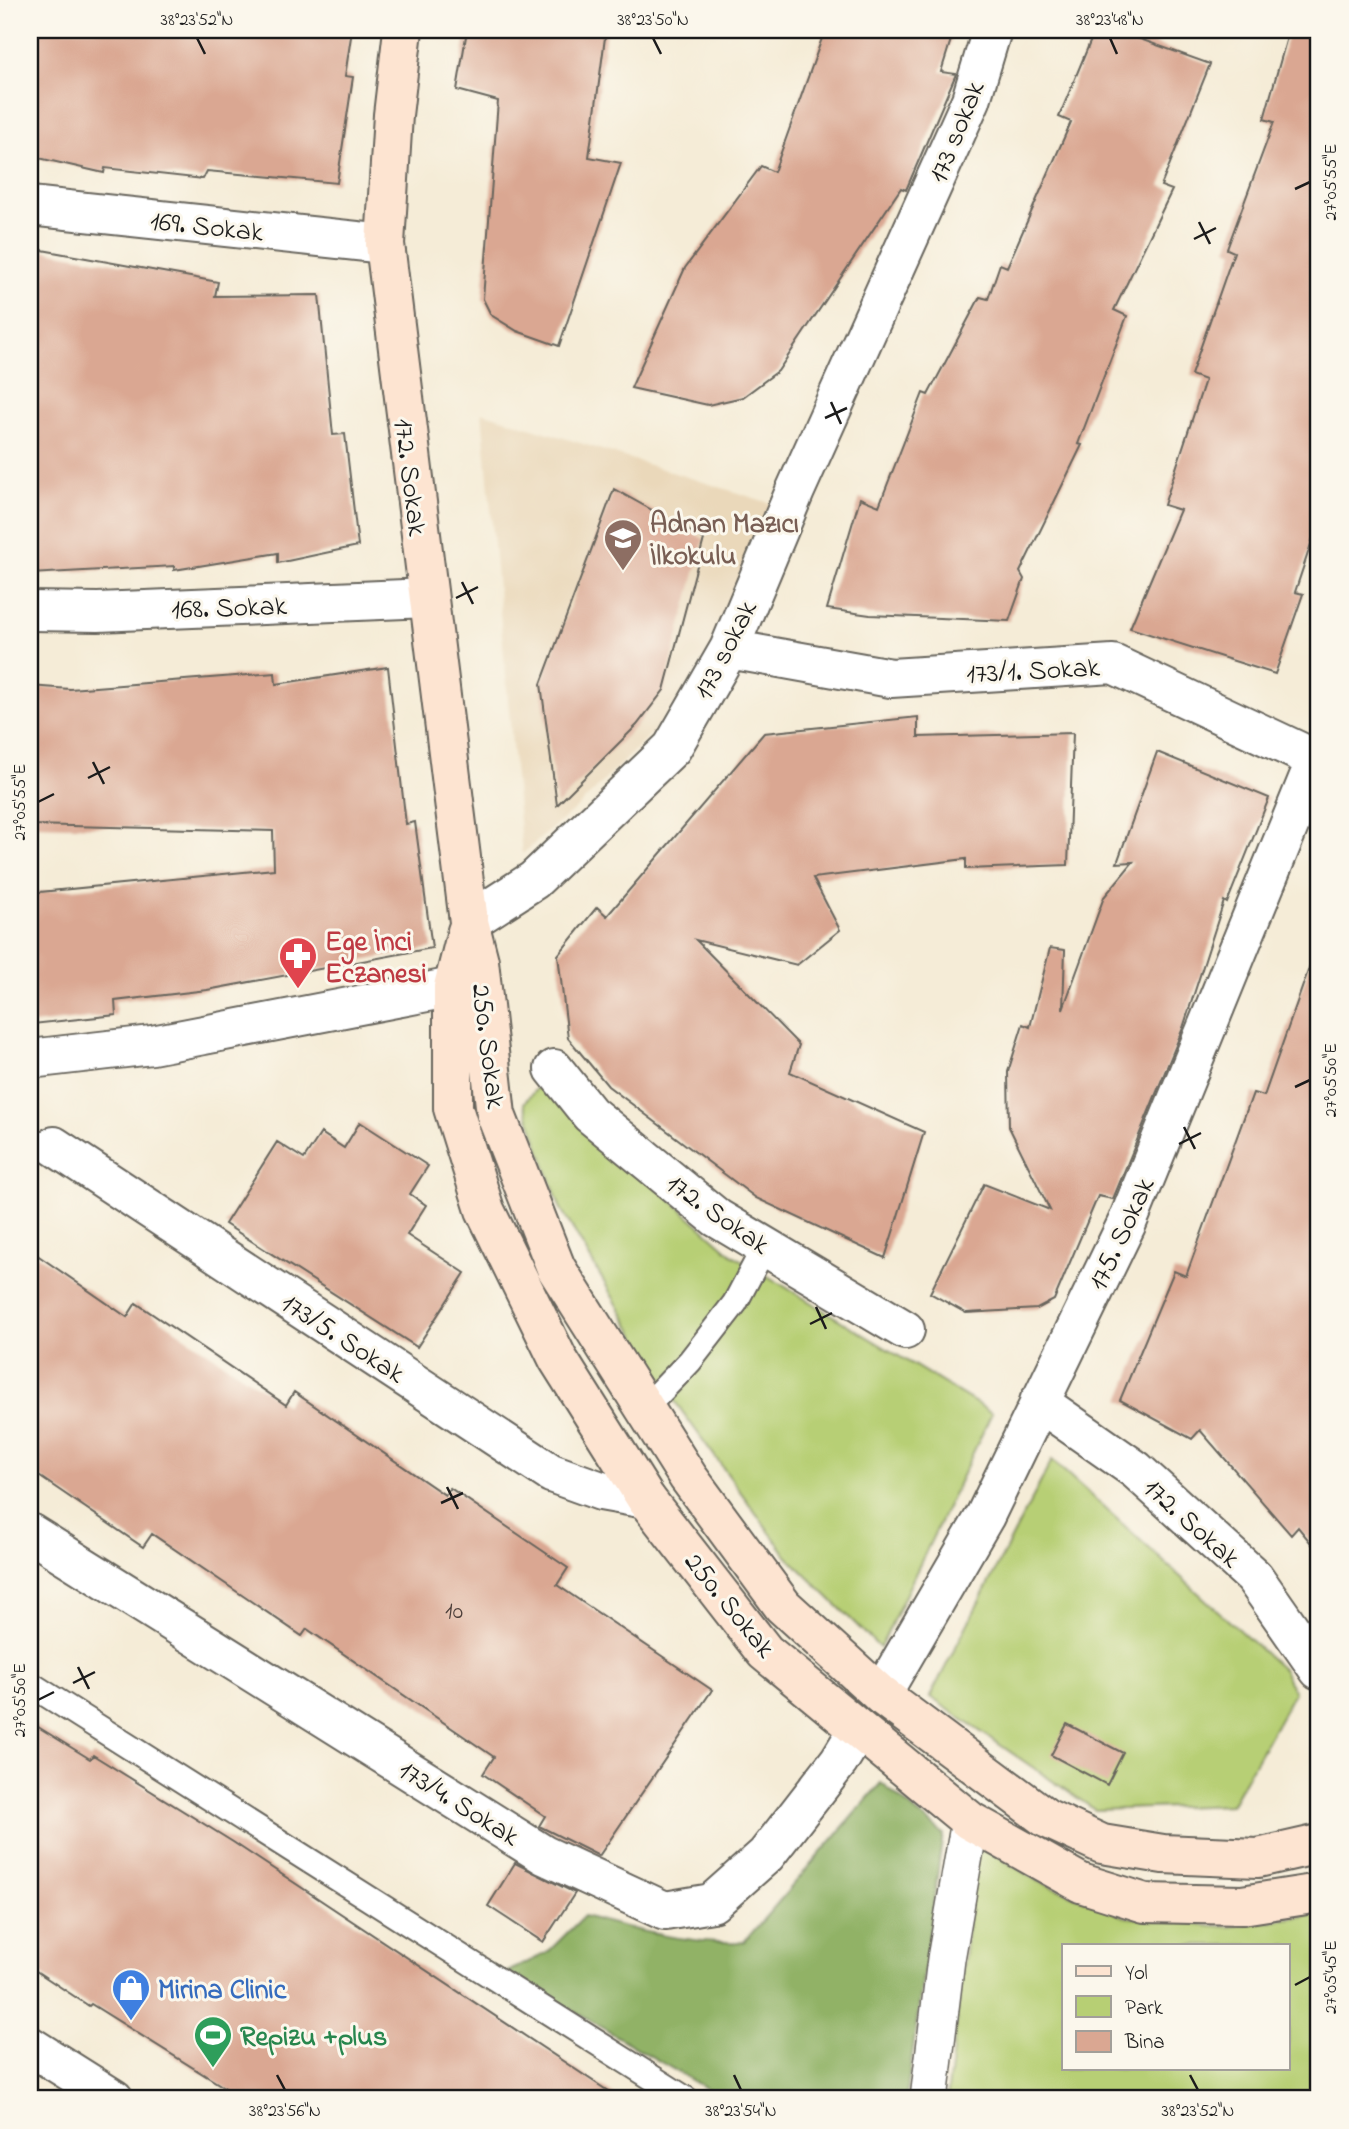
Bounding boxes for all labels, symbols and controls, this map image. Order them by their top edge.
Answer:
text: 38°23'52"N [161,8,233,34]
text: 38°23'50"N [617,8,689,34]
text: 38°23'48"N [1076,8,1144,34]
street label: 173 sokak [919,75,997,189]
text: 27°05'55"E [1319,143,1345,220]
street label: 169. Sokak [148,202,266,255]
street label: 172. Sokak [381,416,436,539]
place label: Adnan Mazıcı İlkokulu [650,505,799,578]
school or university icon: Adnan Mazıcı İlkokulu [602,517,644,572]
street label: 168. Sokak [171,587,288,632]
street label: 173 sokak [685,593,770,707]
street label: 173/1. Sokak [965,648,1102,696]
text: 27°05'55"E [8,763,34,840]
place label: Ege İnci Eczanesi [325,923,427,996]
pharmacy icon: Ege İnci Eczanesi [277,935,319,990]
street label: 250. Sokak [458,981,515,1112]
text: 27°05'50"E [1319,1043,1345,1117]
street label: 172. Sokak [657,1165,778,1267]
street label: 175. Sokak [1079,1171,1168,1298]
street label: 173/5. Sokak [272,1284,413,1396]
street label: 172. Sokak [1133,1470,1249,1580]
street label: 250. Sokak [673,1544,784,1669]
house number: 10 [445,1595,463,1630]
text: 27°05'50"E [8,1663,34,1737]
street label: 173/4. Sokak [389,1751,527,1859]
text: 27°05'45"E [1319,1940,1345,2014]
legend [1062,1944,1290,2070]
text: Yol [1125,1959,1148,1989]
shop icon: Mirina Clinic [110,1967,152,2022]
place label: Mirina Clinic [158,1971,287,2012]
text: Park [1125,1994,1164,2024]
sports icon: Repizu +plus [192,2014,234,2069]
place label: Repizu +plus [240,2018,387,2059]
text: Bina [1124,2028,1165,2058]
text: 38°23'56"N [249,2099,321,2125]
text: 38°23'54"N [705,2099,777,2125]
text: 38°23'52"N [1162,2099,1234,2125]

